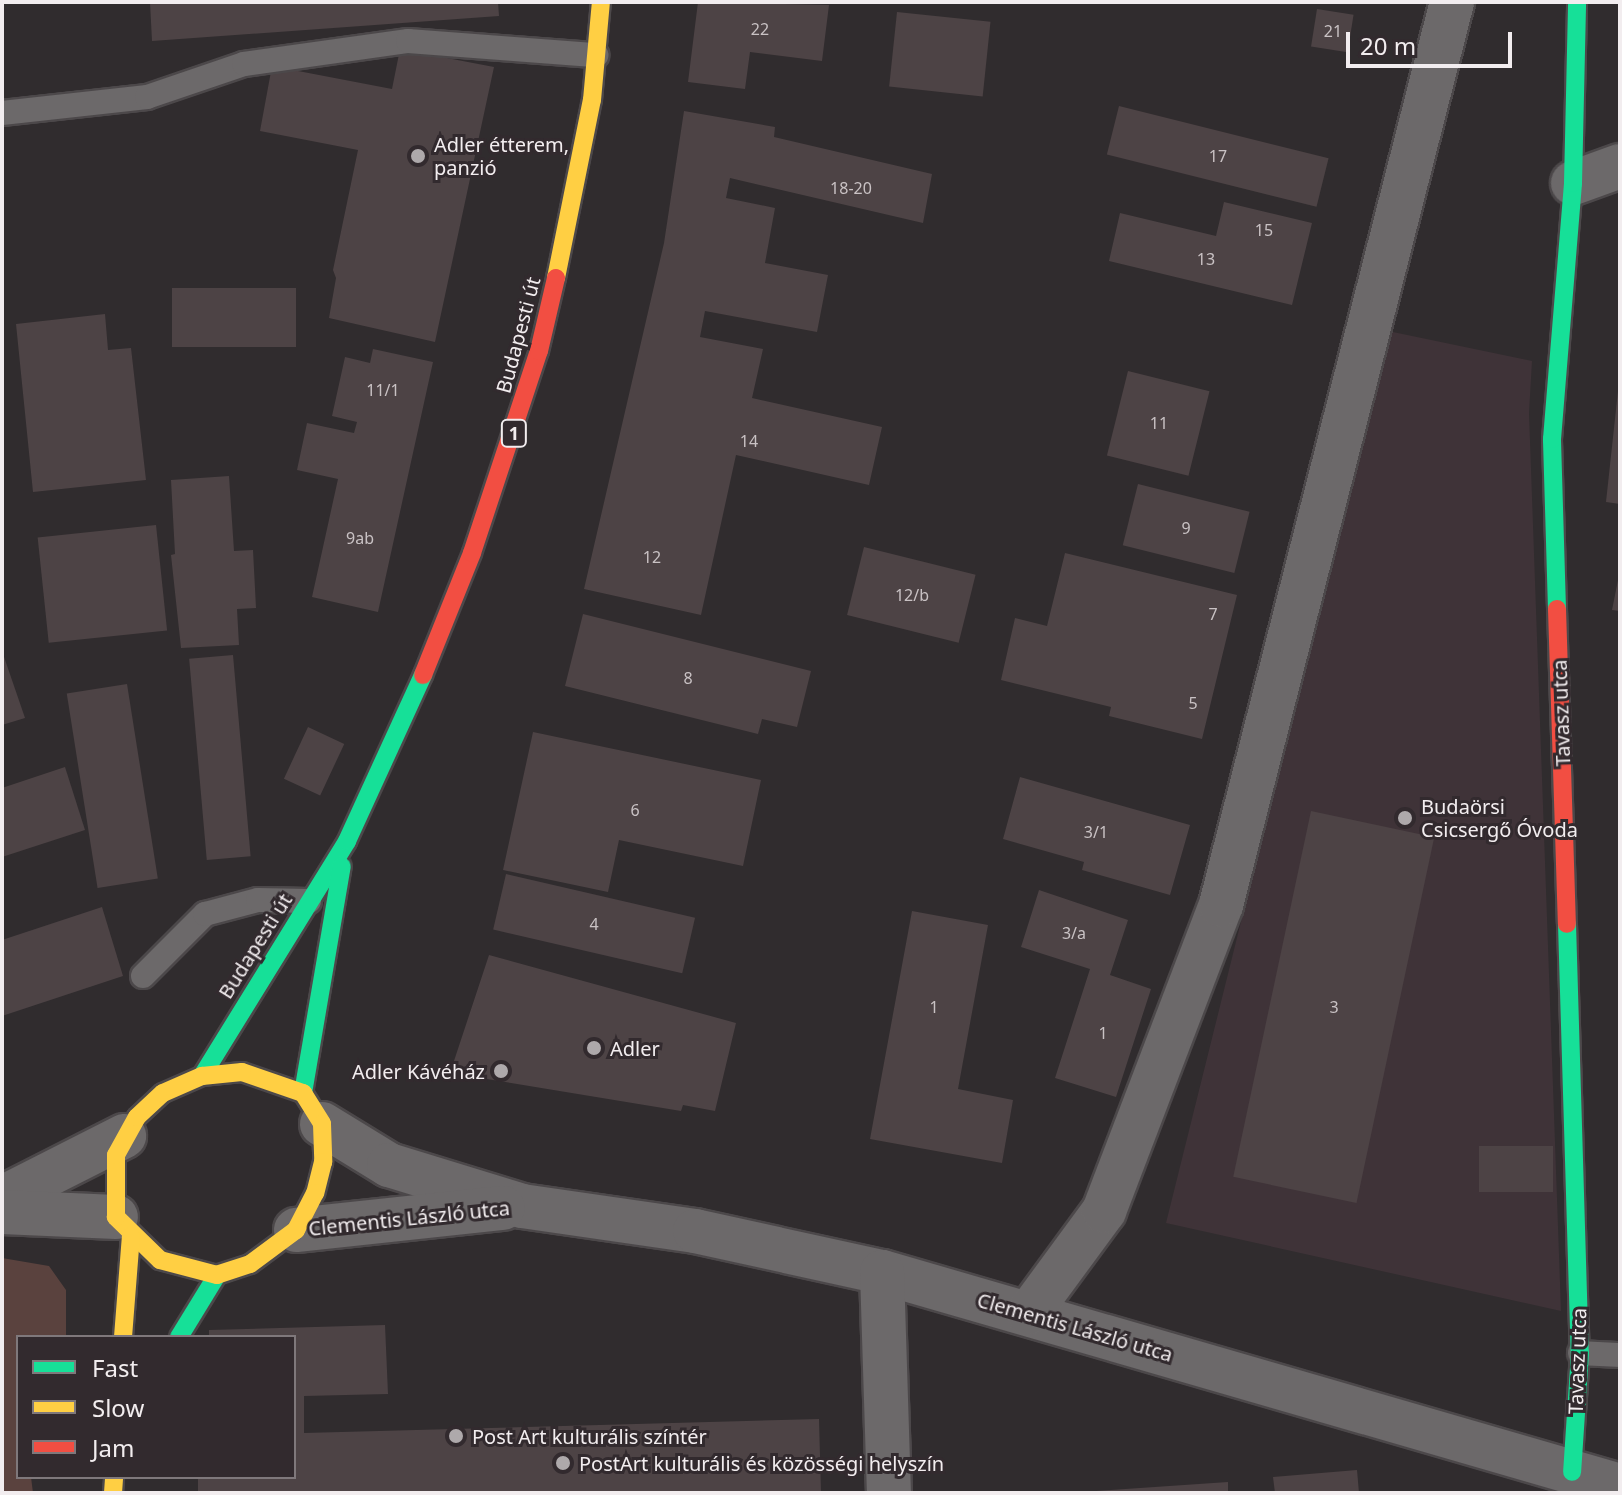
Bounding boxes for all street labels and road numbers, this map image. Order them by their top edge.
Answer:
street label: Budapesti út [491,274,545,396]
road number: 1 [500,419,528,447]
street label: Tavasz utca [1547,659,1575,767]
street label: Budapesti út [213,889,297,1003]
street label: Clementis László utca [307,1196,511,1240]
street label: Clementis László utca [975,1288,1175,1366]
street label: Tavasz utca [1563,1307,1591,1415]

